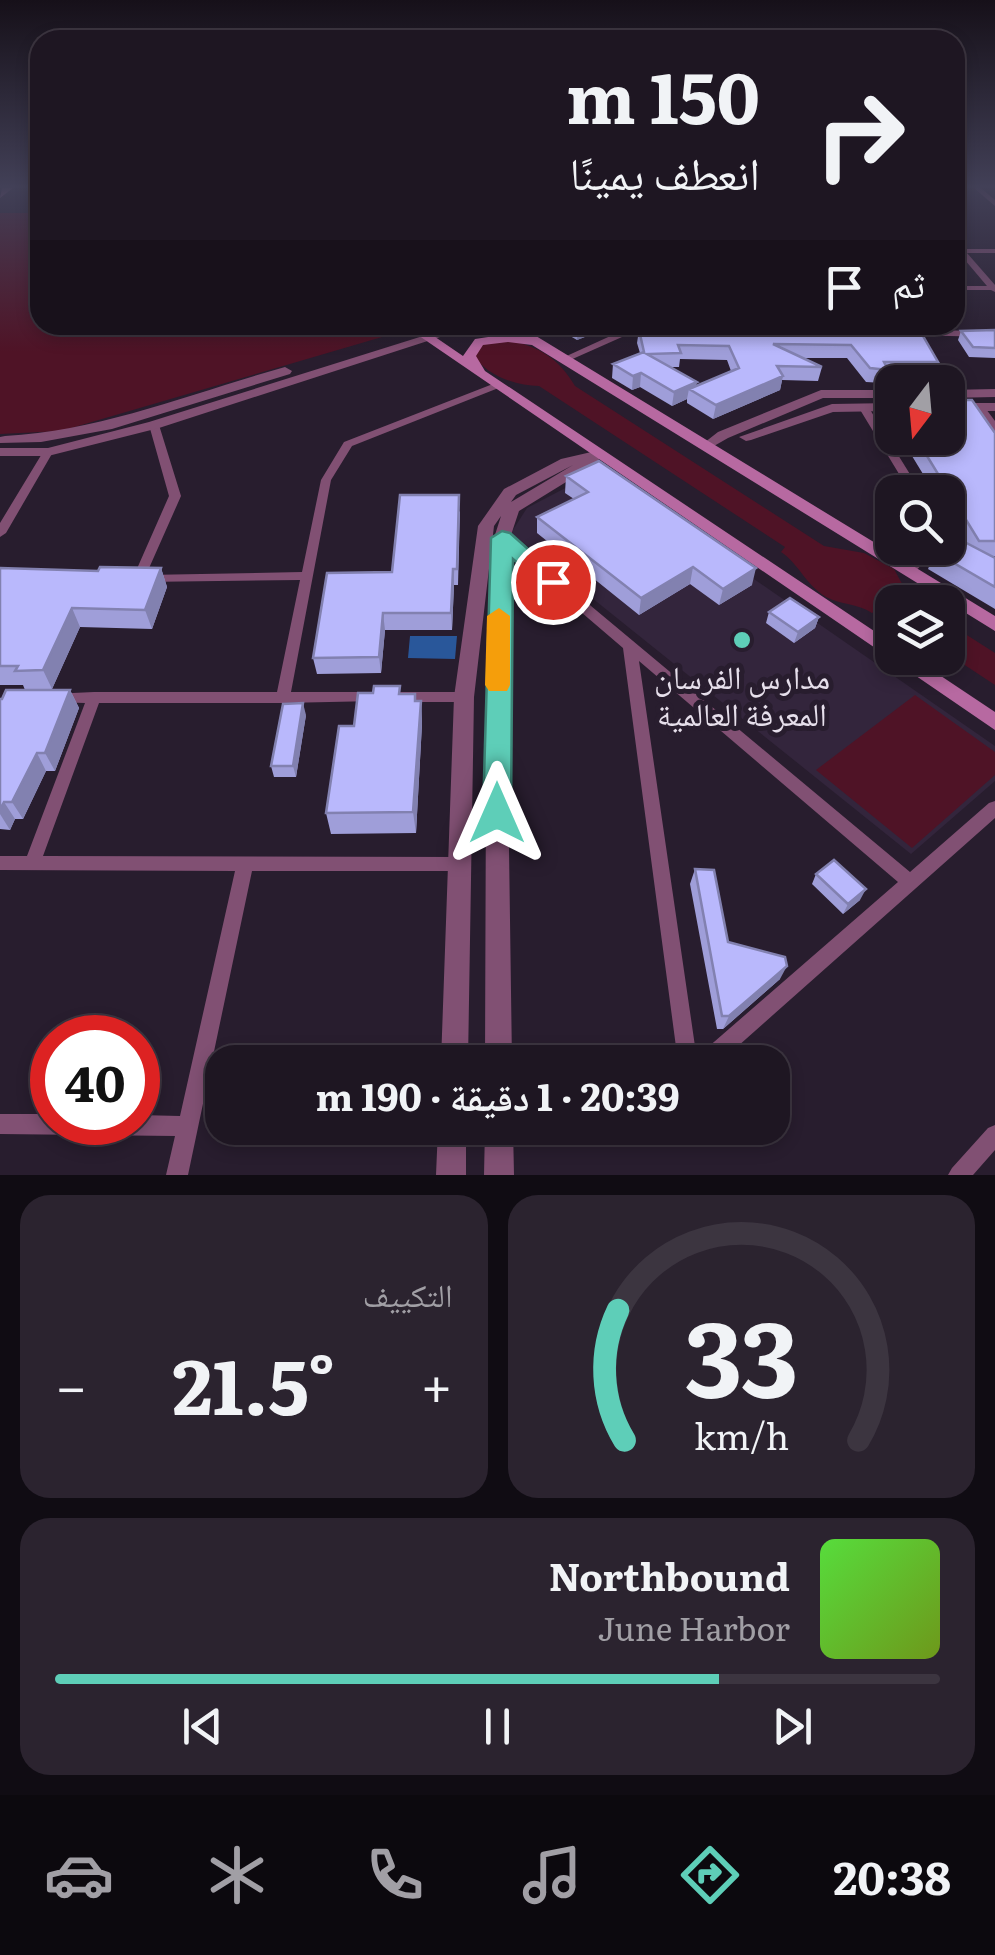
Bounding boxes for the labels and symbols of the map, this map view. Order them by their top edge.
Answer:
north arrow [875,365,965,455]
pin [511,540,596,625]
marker: مدارس الفرسان المعرفة العالمية [731,629,753,651]
place label: مدارس الفرسان المعرفة العالمية [654,651,830,736]
position arrow [445,761,549,865]
speed limit sign: 40 [30,1015,160,1145]

